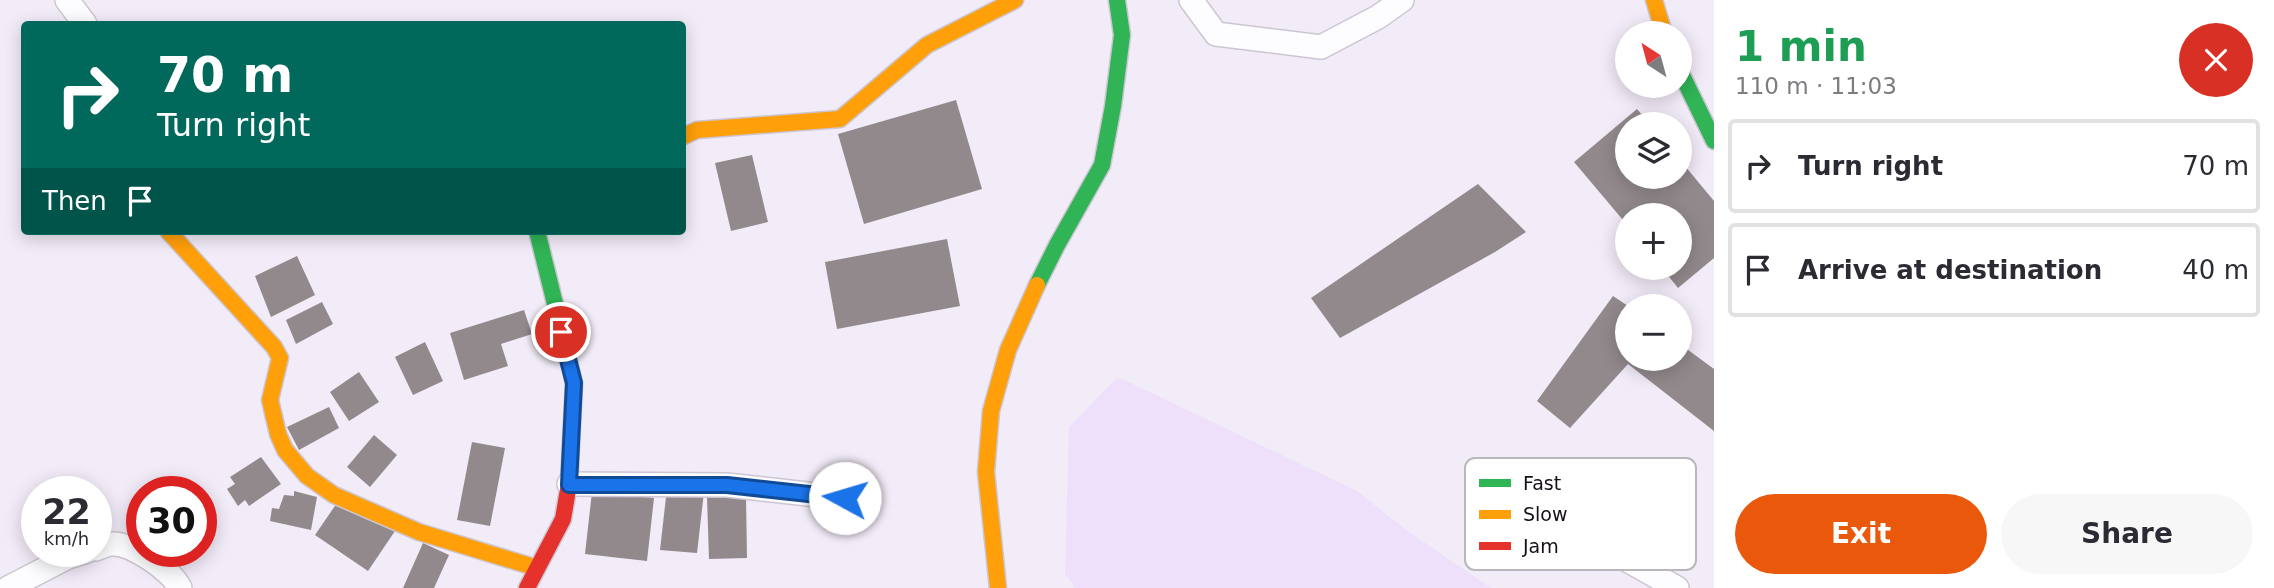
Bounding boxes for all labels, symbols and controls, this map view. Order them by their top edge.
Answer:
north arrow [1615,21,1692,98]
map controls [1615,21,1692,371]
text: 1 min [1735,22,1867,71]
button: close [2179,23,2253,97]
text: 70 m [157,47,293,104]
icon: right [42,49,133,140]
text: 110 m · 11:03 [1735,73,1897,99]
text: Turn right [157,106,310,144]
button: layers [1615,112,1692,189]
icon: right [1739,147,1777,185]
text: Turn right [1798,151,1943,181]
text: 70 m [2182,151,2249,181]
icon: arrive [121,182,159,220]
text: Then [42,186,107,216]
button: + [1615,203,1692,280]
icon: arrive [1739,251,1777,289]
text: Arrive at destination [1798,255,2102,285]
text: 40 m [2182,255,2249,285]
button: − [1615,294,1692,371]
pin [531,302,591,362]
icon: arrive [542,313,580,351]
legend [1465,458,1696,570]
position arrow [808,461,882,535]
text: Fast [1523,472,1561,494]
speed limit sign: 30 [126,476,217,567]
text: 22 [42,492,91,532]
button: Exit [1735,494,1987,574]
button: Share [2001,494,2253,574]
text: Slow [1523,503,1568,525]
text: km/h [44,528,89,549]
text: Jam [1522,535,1559,557]

